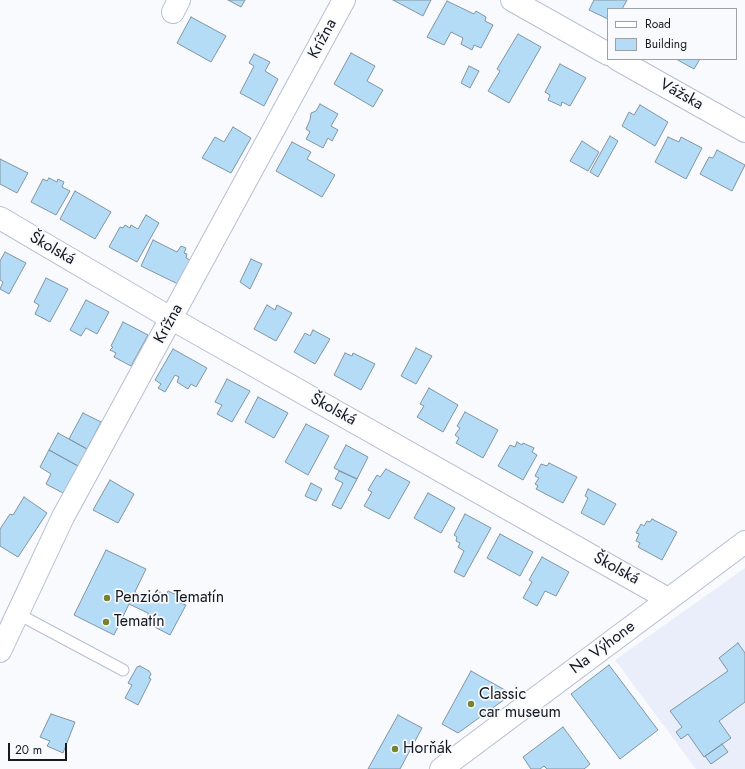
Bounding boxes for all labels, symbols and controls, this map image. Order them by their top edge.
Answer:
legend [607,8,737,60]
text: Road [645,15,671,33]
street label: Krížna [305,16,341,62]
text: Building [645,35,687,53]
street label: Vážska [656,75,706,115]
street label: Školská [26,228,78,270]
street label: Krížna [150,301,188,347]
street label: Školská [307,390,359,430]
street label: Školská [590,549,642,589]
place label: Penzión Tematín [115,588,224,608]
marker: Penzión Tematín [102,593,112,603]
place label: Tematín [114,612,165,632]
marker: Tematín [101,617,111,627]
street label: Na Výhone [567,617,639,679]
place label: Classic car museum [479,685,561,723]
marker: Classic car museum [466,699,476,709]
scale bar [10,735,69,761]
place label: Horňák [403,739,452,759]
text: 20 m [15,741,42,759]
marker: Horňák [390,744,400,754]

